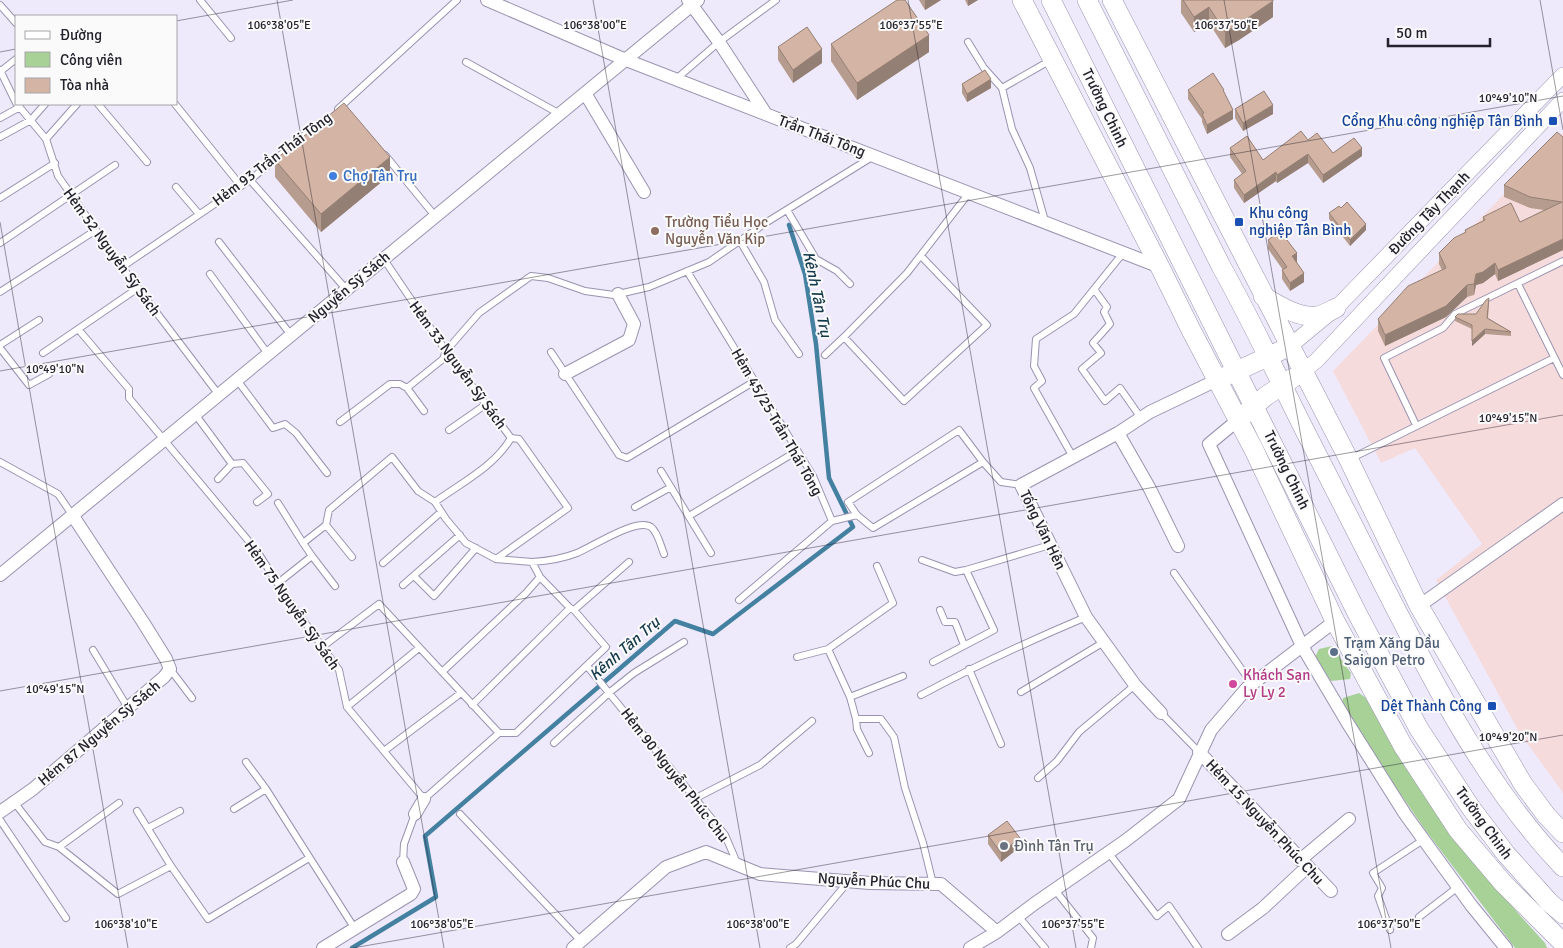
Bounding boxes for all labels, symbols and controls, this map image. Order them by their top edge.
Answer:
legend [15,15,178,105]
scale bar [1388,15,1490,47]
text: 106°38'05"E [247,18,311,33]
text: 106°38'00"E [563,18,627,33]
text: 106°37'55"E [879,18,943,33]
text: 106°37'50"E [1194,18,1258,33]
text: 50 m [1396,24,1427,42]
text: Đường [60,26,102,44]
text: Công viên [60,51,123,69]
street label: Trường Chinh [1078,66,1132,150]
text: Tòa nhà [60,76,109,94]
text: 10°49'10"N [1479,91,1537,106]
street label: Hẻm 93 Trần Thái Tông [209,108,335,210]
street label: Trần Thái Tông [776,111,868,161]
place label: Cổng Khu công nghiệp Tân Bình [1342,112,1543,130]
marker: Cổng Khu công nghiệp Tân Bình [1547,115,1559,127]
place label: Chợ Tân Trụ [343,167,417,185]
street label: Đường Tây Thạnh [1385,167,1473,259]
marker: Chợ Tân Trụ [327,170,339,182]
street label: Hẻm 52 Nguyễn Sỹ Sách [59,184,165,320]
place label: Khu công nghiệp Tân Bình [1249,204,1351,239]
place label: Trường Tiểu Học Nguyễn Văn Kip [665,213,768,248]
marker: Khu công nghiệp Tân Bình [1233,216,1245,228]
marker: Trường Tiểu Học Nguyễn Văn Kip [649,225,661,237]
street label: Nguyễn Sỹ Sách [304,247,394,327]
water label: Kênh Tân Trụ [798,249,836,340]
street label: Hẻm 33 Nguyễn Sỹ Sách [405,297,511,433]
street label: Hẻm 45/25 Trần Thái Tông [727,345,827,499]
text: 10°49'10"N [26,362,84,377]
text: 10°49'15"N [1479,411,1537,426]
street label: Trường Chinh [1260,428,1314,512]
street label: Tống Văn Hên [1016,487,1070,573]
street label: Hẻm 75 Nguyễn Sỹ Sách [240,536,344,673]
water label: Kênh Tân Trụ [585,612,665,685]
place label: Trạm Xăng Dầu Saigon Petro [1344,634,1440,669]
marker: Trạm Xăng Dầu Saigon Petro [1328,646,1340,658]
place label: Khách Sạn Ly Ly 2 [1243,666,1310,701]
street label: Hẻm 87 Nguyễn Sỹ Sách [34,676,164,789]
marker: Khách Sạn Ly Ly 2 [1227,678,1239,690]
text: 10°49'15"N [26,682,84,697]
place label: Dệt Thành Công [1381,697,1482,715]
marker: Dệt Thành Công [1486,700,1498,712]
street label: Hẻm 90 Nguyễn Phúc Chu [617,704,734,846]
text: 10°49'20"N [1479,730,1537,745]
street label: Hẻm 15 Nguyễn Phúc Chu [1202,755,1329,889]
street label: Trường Chinh [1452,783,1516,863]
place label: Đình Tân Trụ [1014,837,1094,855]
marker: Đình Tân Trụ [998,840,1010,852]
street label: Nguyễn Phúc Chu [817,868,931,893]
text: 106°38'10"E [94,917,158,932]
text: 106°38'05"E [410,917,474,932]
text: 106°38'00"E [726,917,790,932]
text: 106°37'55"E [1041,917,1105,932]
text: 106°37'50"E [1357,917,1421,932]

